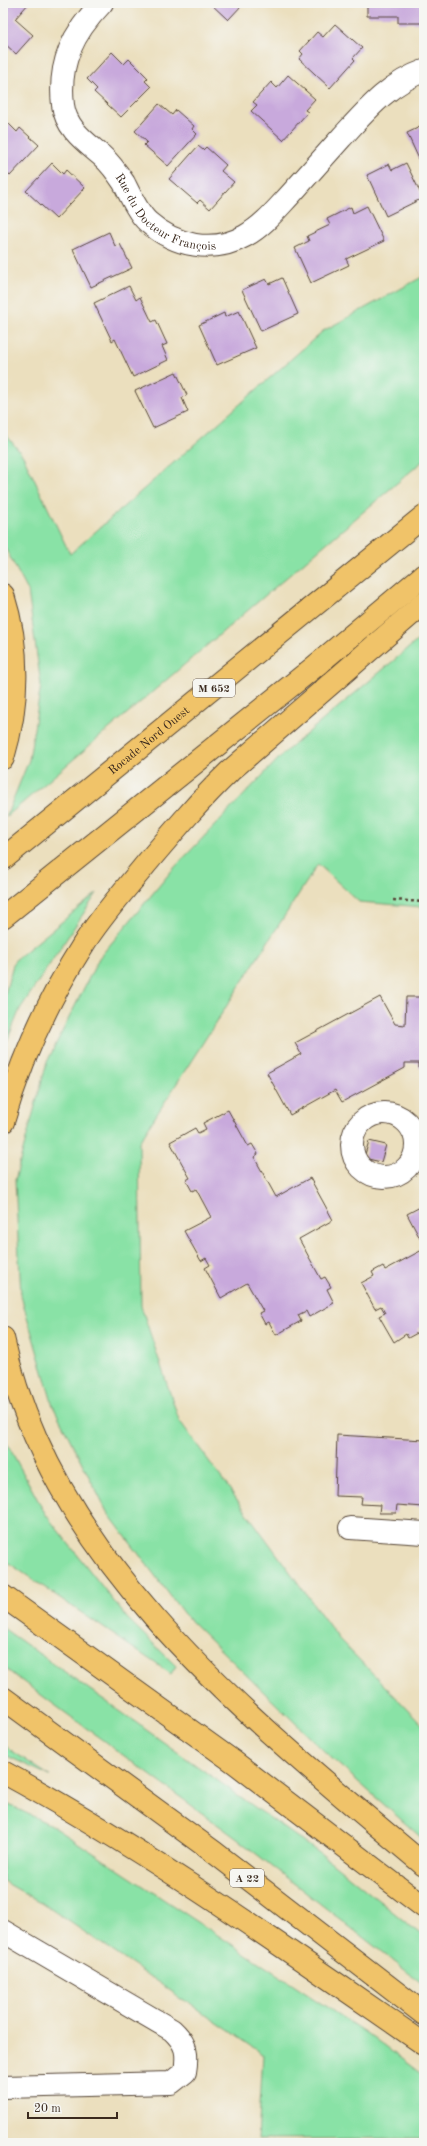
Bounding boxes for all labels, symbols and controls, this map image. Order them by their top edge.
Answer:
street label: Rue du Docteur François [112,172,216,253]
road number: M 652 [193,679,235,697]
street label: Rocade Nord Ouest [107,705,192,777]
road number: A 22 [230,1869,264,1887]
scale bar [28,2094,117,2120]
text: 20 m [34,2103,61,2115]

